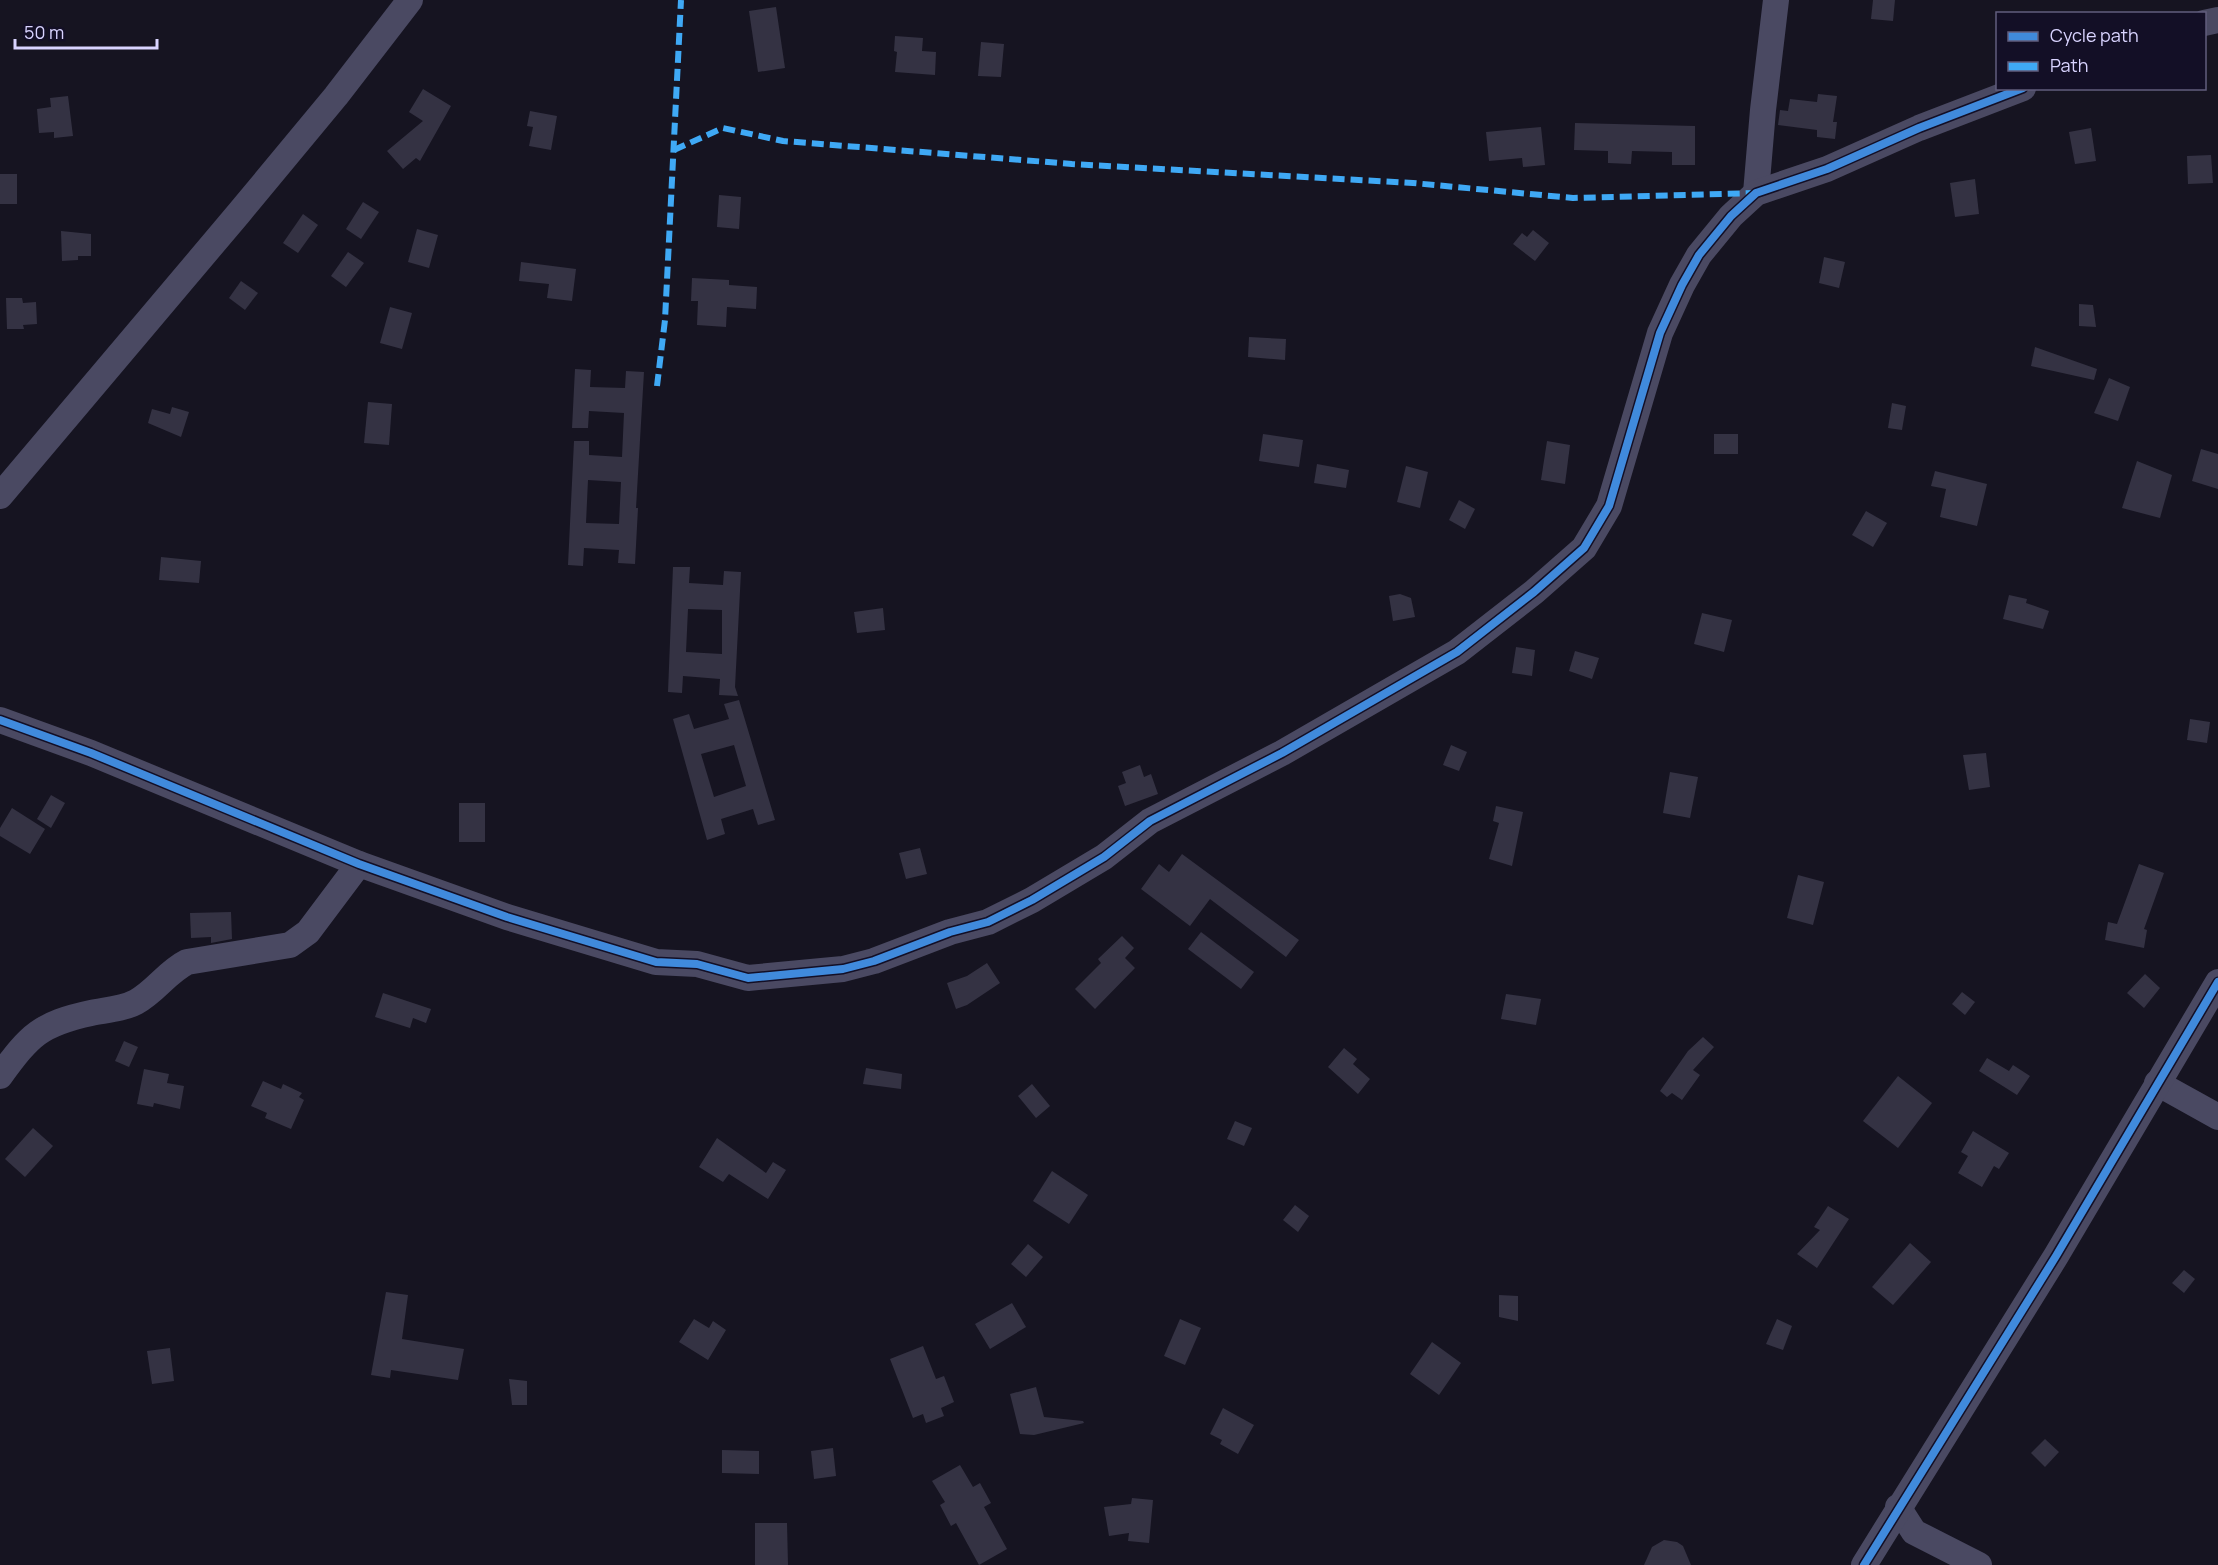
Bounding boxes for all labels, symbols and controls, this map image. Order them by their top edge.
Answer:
scale bar [15,12,158,50]
legend [1996,12,2206,90]
text: 50 m [24,20,64,44]
text: Cycle path [2050,23,2139,47]
text: Path [2050,53,2088,77]

